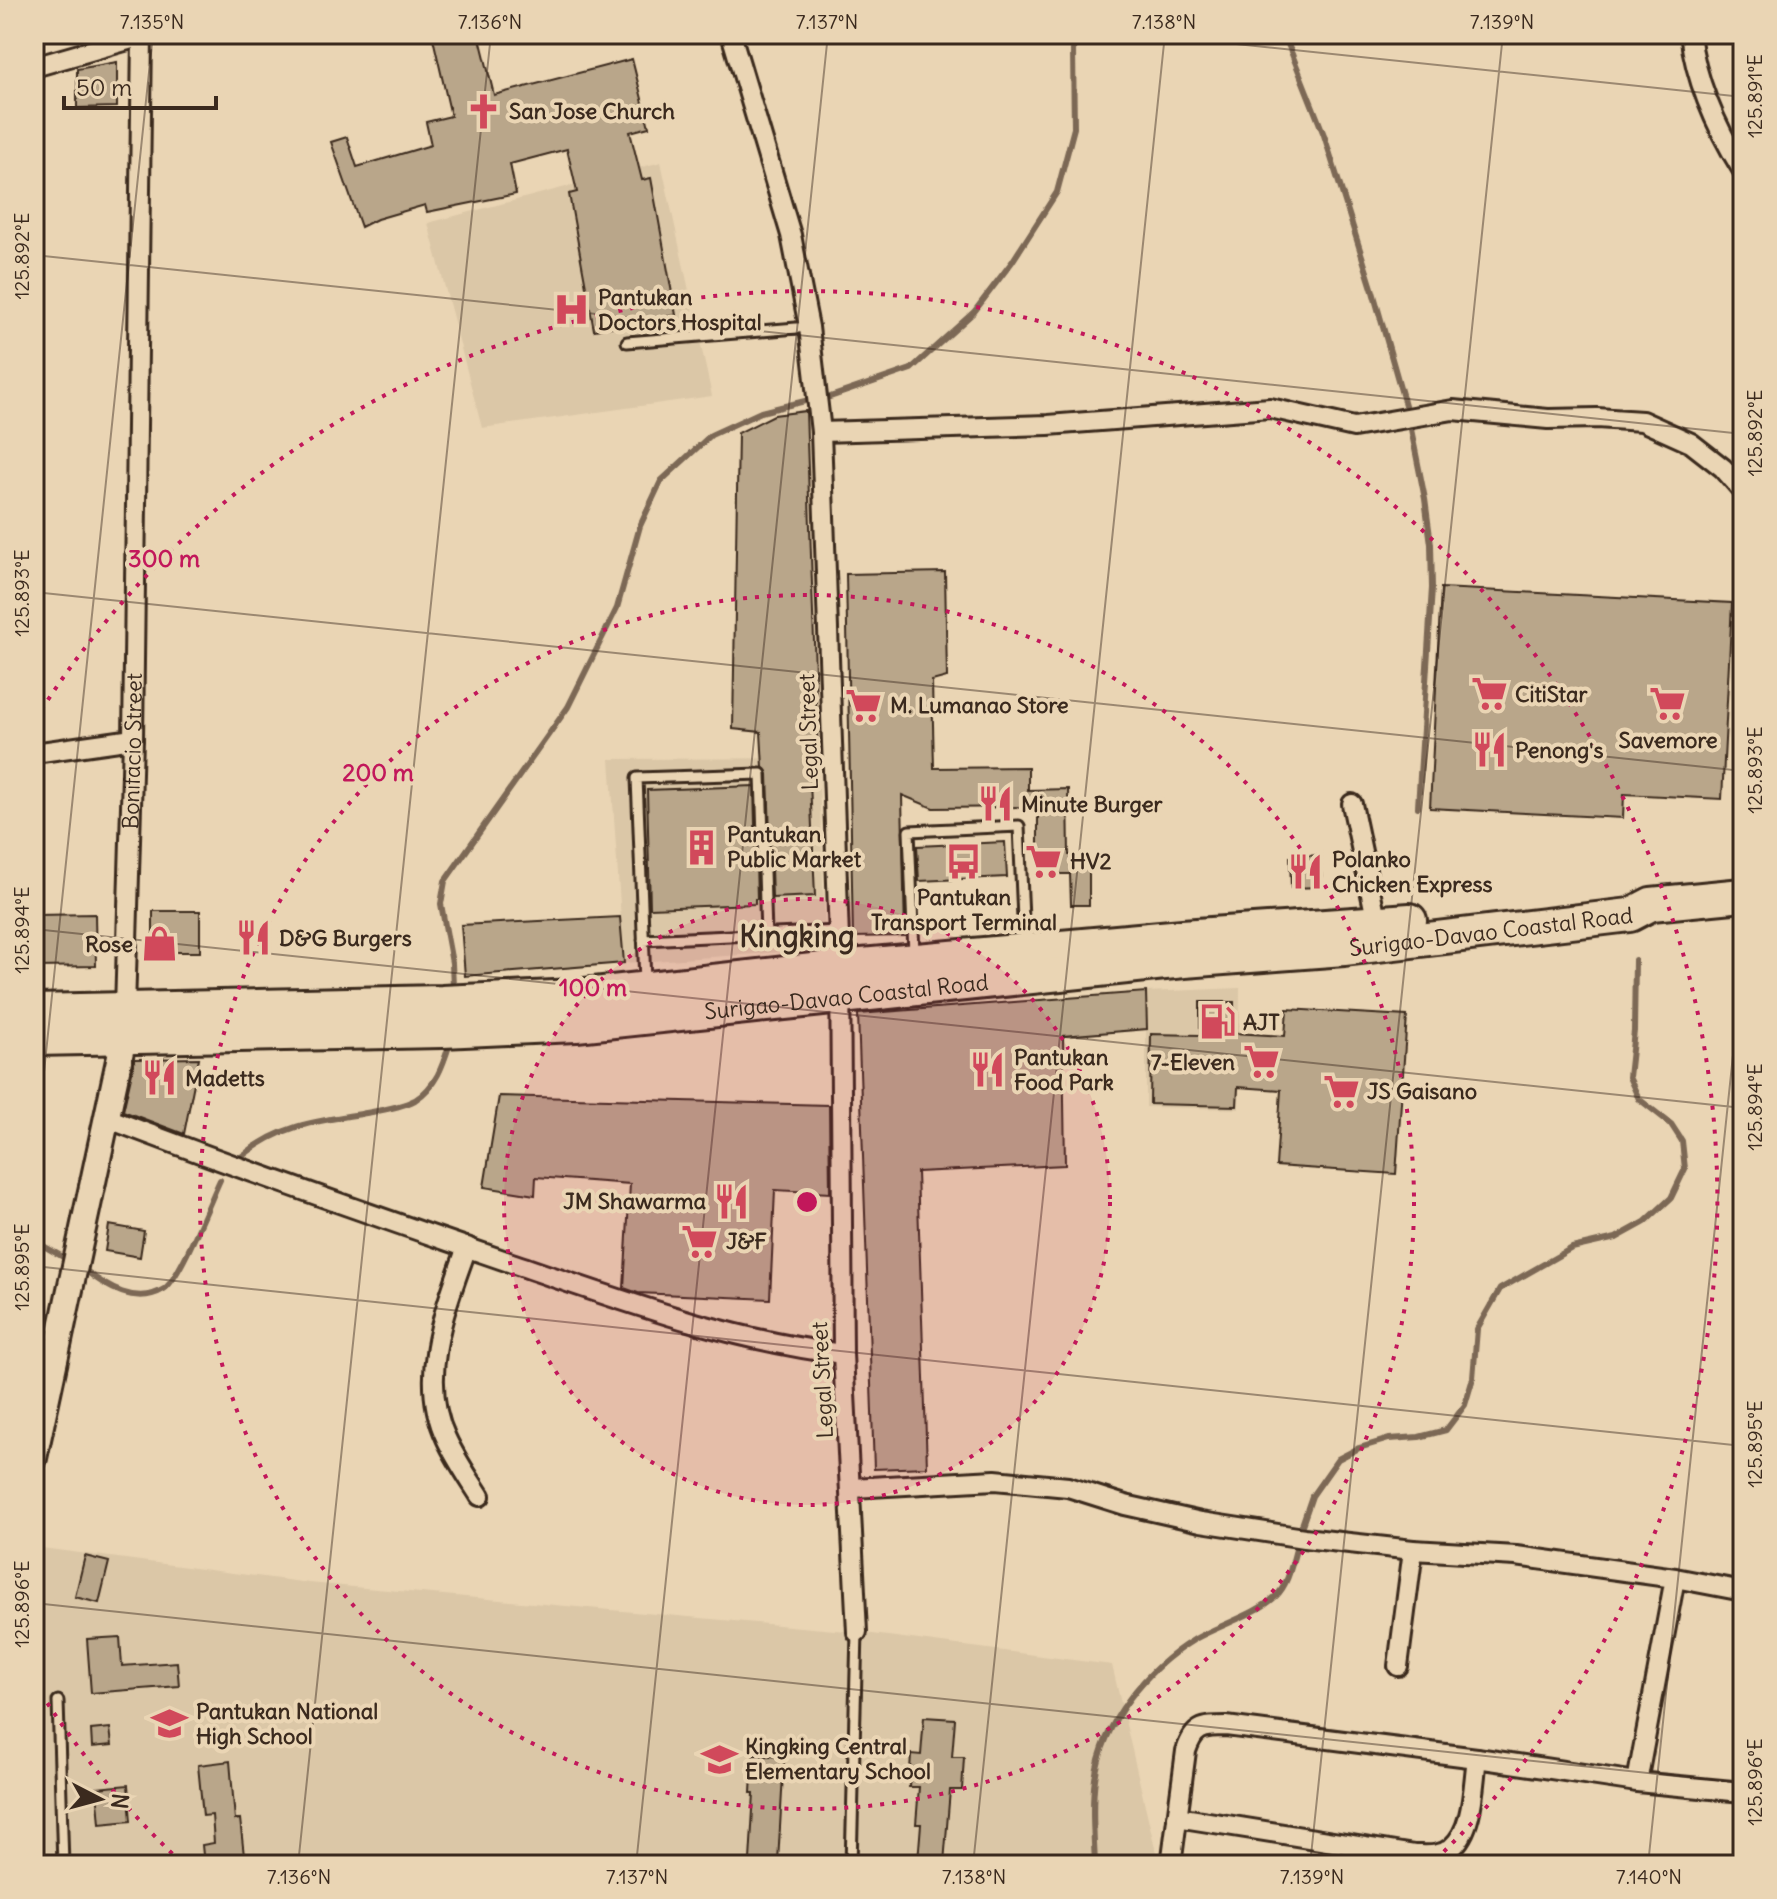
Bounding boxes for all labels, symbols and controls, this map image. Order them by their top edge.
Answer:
text: 7.135°N [120,9,184,34]
text: 7.136°N [458,9,522,34]
text: 7.137°N [796,9,858,34]
text: 7.138°N [1132,9,1196,34]
text: 7.139°N [1470,9,1534,34]
text: 125.891°E [1742,54,1767,138]
scale bar [64,60,216,110]
text: 50 m [76,72,132,102]
church icon: San Jose Church [464,92,502,130]
place label: San Jose Church [509,97,675,125]
text: 125.892°E [9,213,34,299]
place label: Pantukan Doctors Hospital [598,283,762,336]
hospital icon: Pantukan Doctors Hospital [553,291,591,329]
text: 125.892°E [1742,390,1767,476]
text: 300 m [128,543,200,573]
text: 125.893°E [9,549,34,637]
street label: Bonifacio Street [116,673,148,830]
street label: Legal Street [792,673,824,791]
supermarket icon: CitiStar [1470,675,1508,713]
place label: CitiStar [1515,680,1589,708]
supermarket icon: Savemore [1649,685,1687,723]
supermarket icon: M. Lumanao Store [845,686,883,724]
place label: M. Lumanao Store [890,691,1069,719]
place label: Savemore [1618,726,1718,754]
text: 125.893°E [1742,726,1767,814]
restaurant icon: Penong's [1470,731,1508,769]
place label: Penong's [1515,736,1604,764]
text: 200 m [342,757,414,787]
restaurant icon: Minute Burger [976,785,1014,823]
place label: Minute Burger [1021,790,1164,818]
place label: Pantukan Public Market [727,820,862,873]
building icon: Pantukan Public Market [682,828,720,866]
bus stop icon: Pantukan Transport Terminal [945,842,983,880]
supermarket icon: HV2 [1025,842,1063,880]
place label: Polanko Chicken Express [1332,845,1493,898]
place label: HV2 [1070,847,1112,875]
restaurant icon: Polanko Chicken Express [1287,853,1325,891]
place label: Pantukan Transport Terminal [871,883,1057,936]
text: 125.894°E [9,886,34,974]
street label: Surigao-Davao Coastal Road [1348,901,1634,962]
district label: Kingking [739,917,855,955]
restaurant icon: D&G Burgers [234,919,272,957]
place label: D&G Burgers [279,924,412,952]
shop icon: Rose [140,925,178,963]
place label: Rose [85,930,133,958]
street label: Surigao-Davao Coastal Road [703,968,990,1025]
text: 100 m [559,972,627,1002]
fuel station icon: AJT [1198,1003,1236,1041]
place label: AJT [1243,1008,1280,1036]
place label: Pantukan Food Park [1014,1043,1114,1096]
supermarket icon: 7-Eleven [1242,1043,1280,1081]
place label: 7-Eleven [1151,1048,1235,1076]
restaurant icon: Pantukan Food Park [969,1051,1007,1089]
restaurant icon: Madetts [140,1059,178,1097]
text: 125.894°E [1742,1063,1767,1151]
place label: Madetts [185,1064,265,1092]
supermarket icon: JS Gaisano [1322,1072,1360,1110]
place label: JS Gaisano [1367,1077,1477,1105]
restaurant icon: JM Shawarma [713,1182,751,1220]
place label: JM Shawarma [563,1187,706,1215]
centre of rings [793,1188,821,1216]
supermarket icon: J&F [681,1222,719,1260]
text: 125.895°E [9,1223,34,1311]
place label: J&F [726,1227,767,1255]
street label: Legal Street [805,1321,839,1439]
text: 125.895°E [1742,1400,1767,1488]
text: 125.896°E [9,1560,34,1648]
place label: Pantukan National High School [196,1697,378,1750]
school or university icon: Pantukan National High School [151,1705,189,1743]
place label: Kingking Central Elementary School [745,1732,931,1785]
text: 125.896°E [1742,1738,1767,1826]
school or university icon: Kingking Central Elementary School [700,1740,738,1778]
north arrow [60,1759,140,1839]
text: N [105,1792,135,1810]
text: 7.136°N [267,1864,331,1889]
text: 7.137°N [606,1864,668,1889]
text: 7.138°N [942,1864,1006,1889]
text: 7.139°N [1280,1864,1344,1889]
text: 7.140°N [1616,1864,1682,1889]

